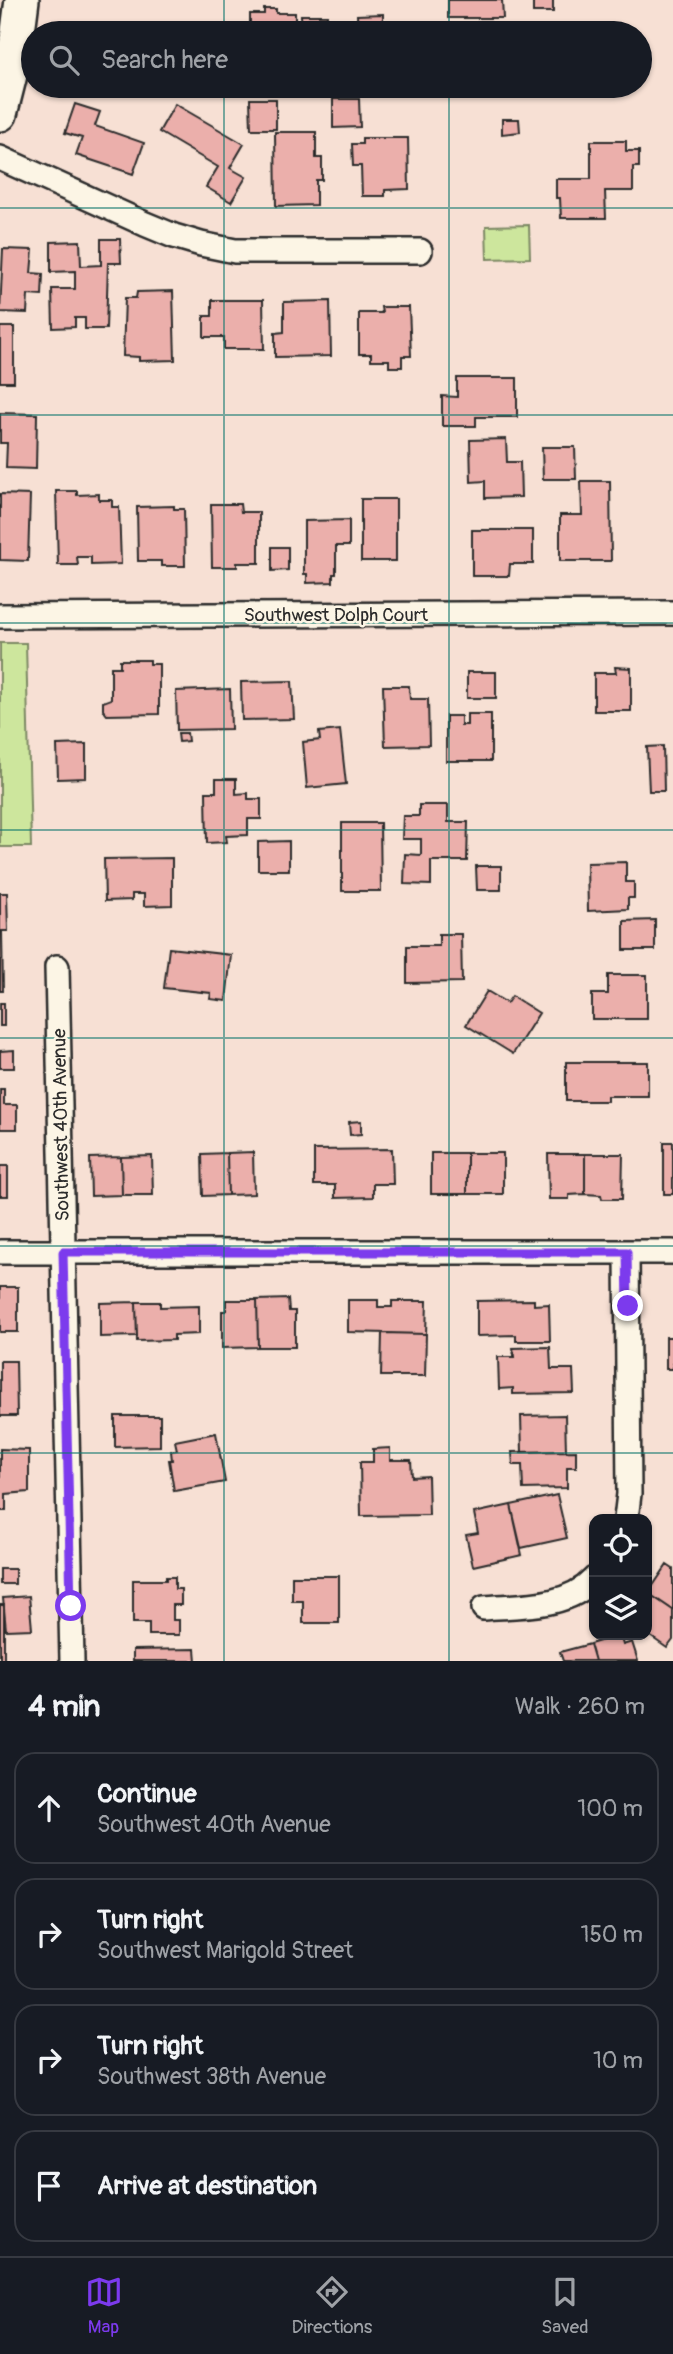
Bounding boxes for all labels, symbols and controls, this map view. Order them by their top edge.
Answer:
search box [21,21,652,98]
icon: search [45,41,83,79]
text: Search here [101,44,228,76]
street label: Southwest Dolph Court [244,603,429,627]
street label: Southwest 40th Avenue [47,1028,75,1222]
route end [612,1290,643,1321]
map controls [589,1514,652,1640]
button: locate [589,1514,652,1577]
button: layers [589,1577,652,1640]
route start [55,1590,86,1621]
text: 4 min [28,1688,101,1725]
text: Walk · 260 m [515,1692,645,1721]
text: Continue [97,1778,197,1810]
icon: ahead [30,1789,68,1827]
text: 100 m [577,1794,643,1823]
text: Southwest 40th Avenue [97,1810,331,1839]
text: Turn right [97,1904,203,1936]
icon: right [30,1915,68,1953]
text: 150 m [580,1920,643,1949]
text: Southwest Marigold Street [97,1936,353,1965]
text: Turn right [97,2030,203,2062]
icon: right [30,2041,68,2079]
text: 10 m [593,2046,643,2075]
text: Southwest 38th Avenue [97,2062,326,2091]
icon: arrive [30,2167,68,2205]
text: Arrive at destination [97,2170,317,2202]
tab: Map [85,2273,123,2339]
tab: Directions [292,2273,372,2339]
tab: Saved [541,2273,588,2339]

